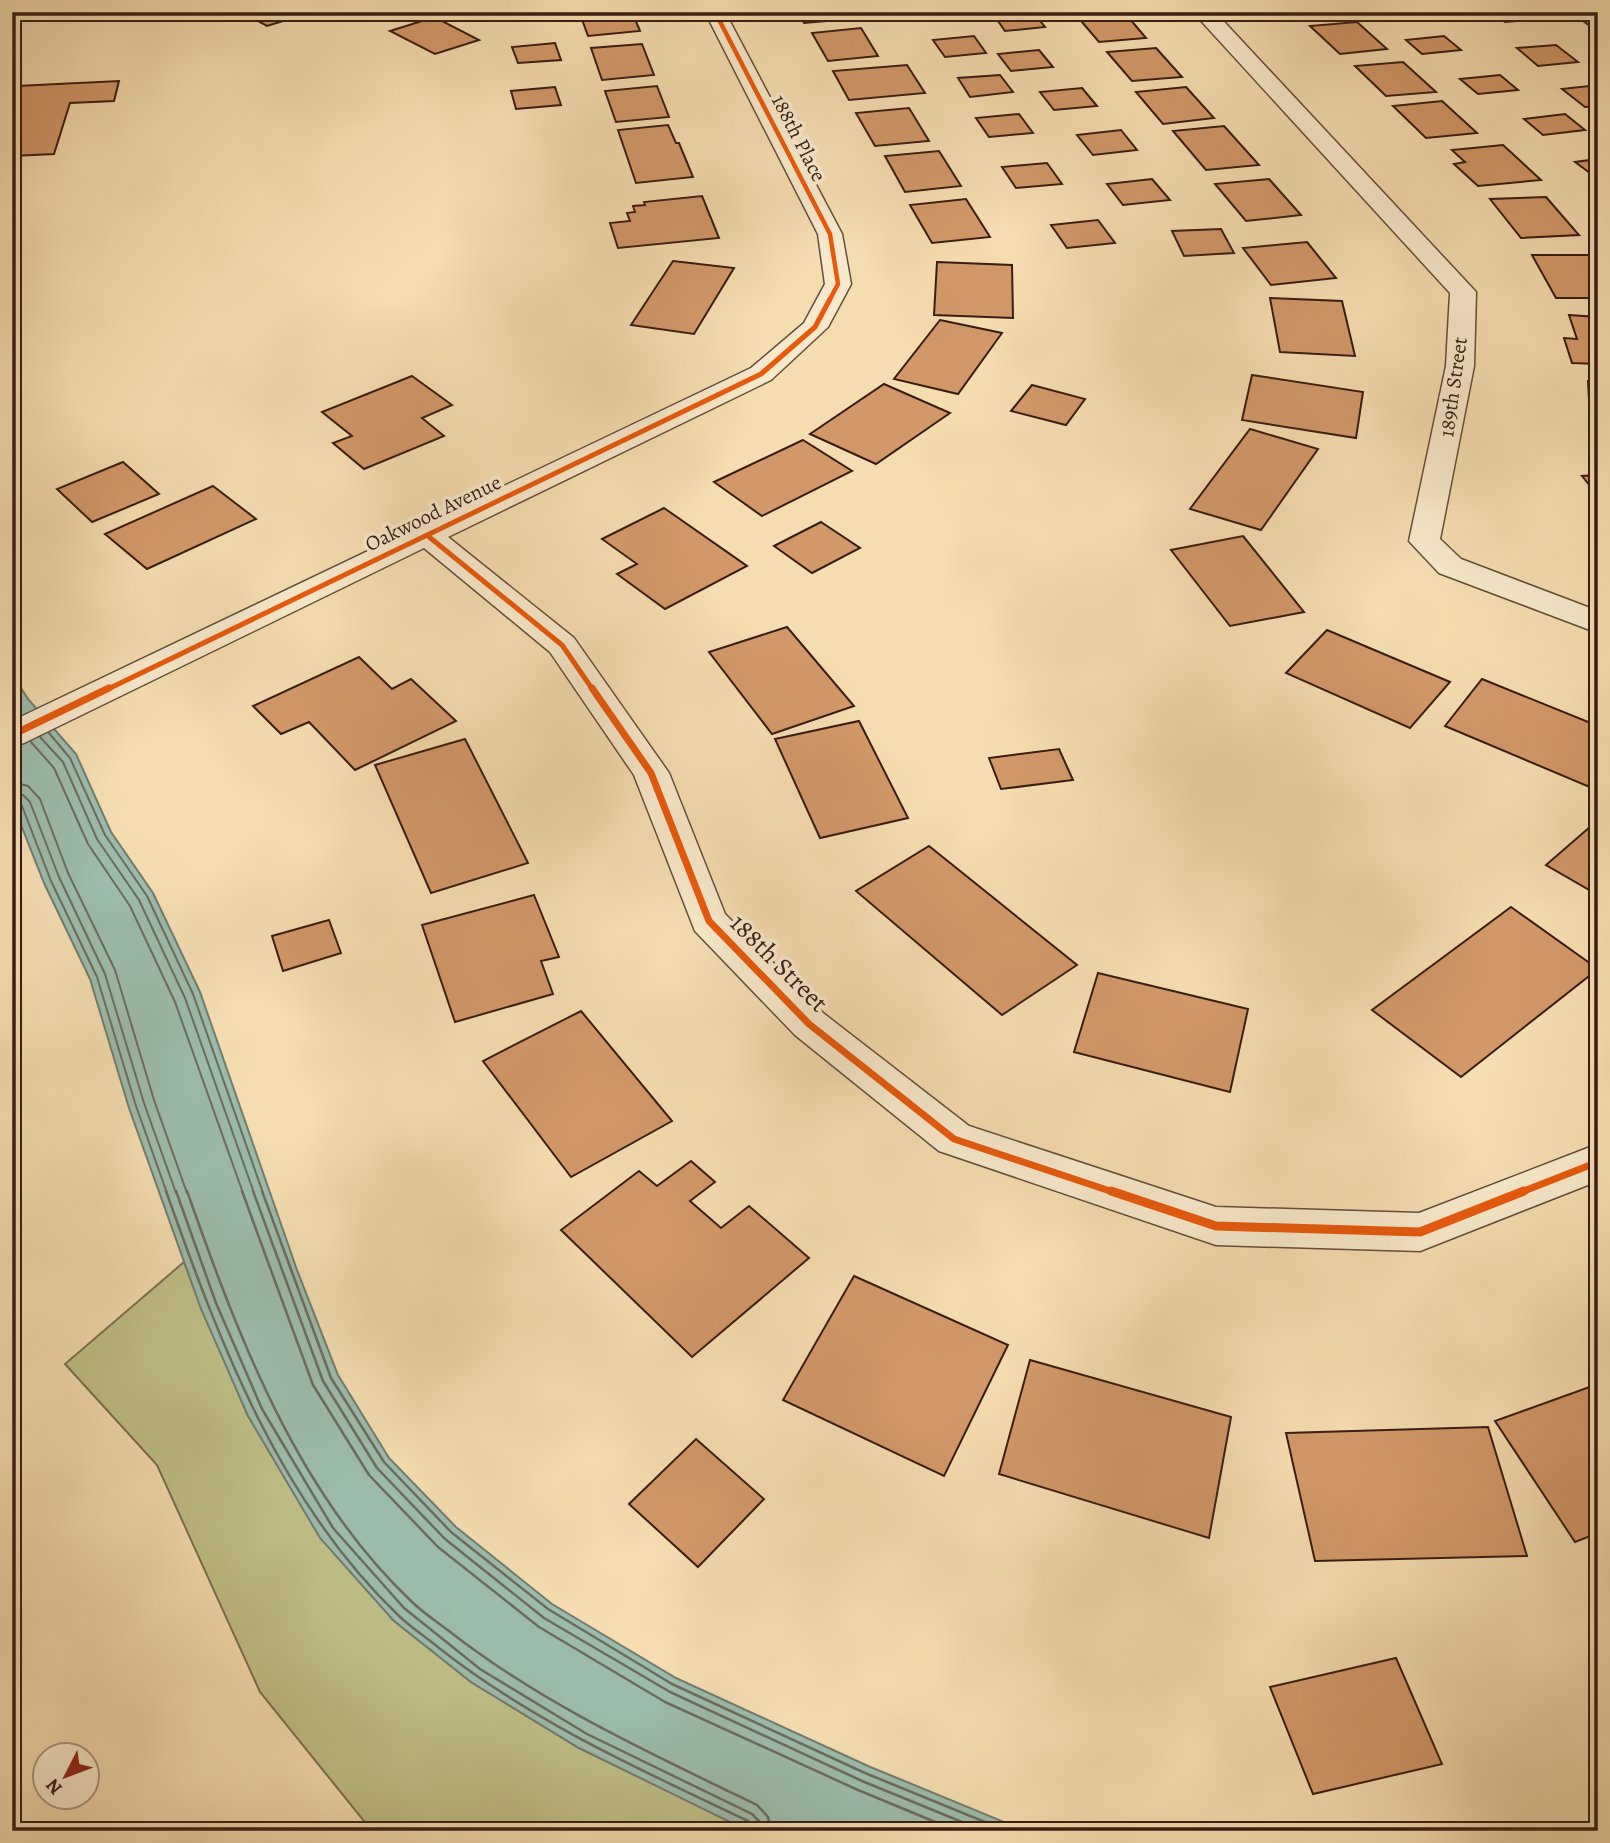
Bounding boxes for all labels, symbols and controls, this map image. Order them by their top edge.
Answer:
street label: 188th Place [765,90,833,186]
street label: 189th Street [1432,335,1474,439]
street label: Oakwood Avenue [360,468,506,558]
street label: 188th Street [722,906,836,1020]
north arrow [32,1742,102,1812]
text: N [40,1773,68,1801]

